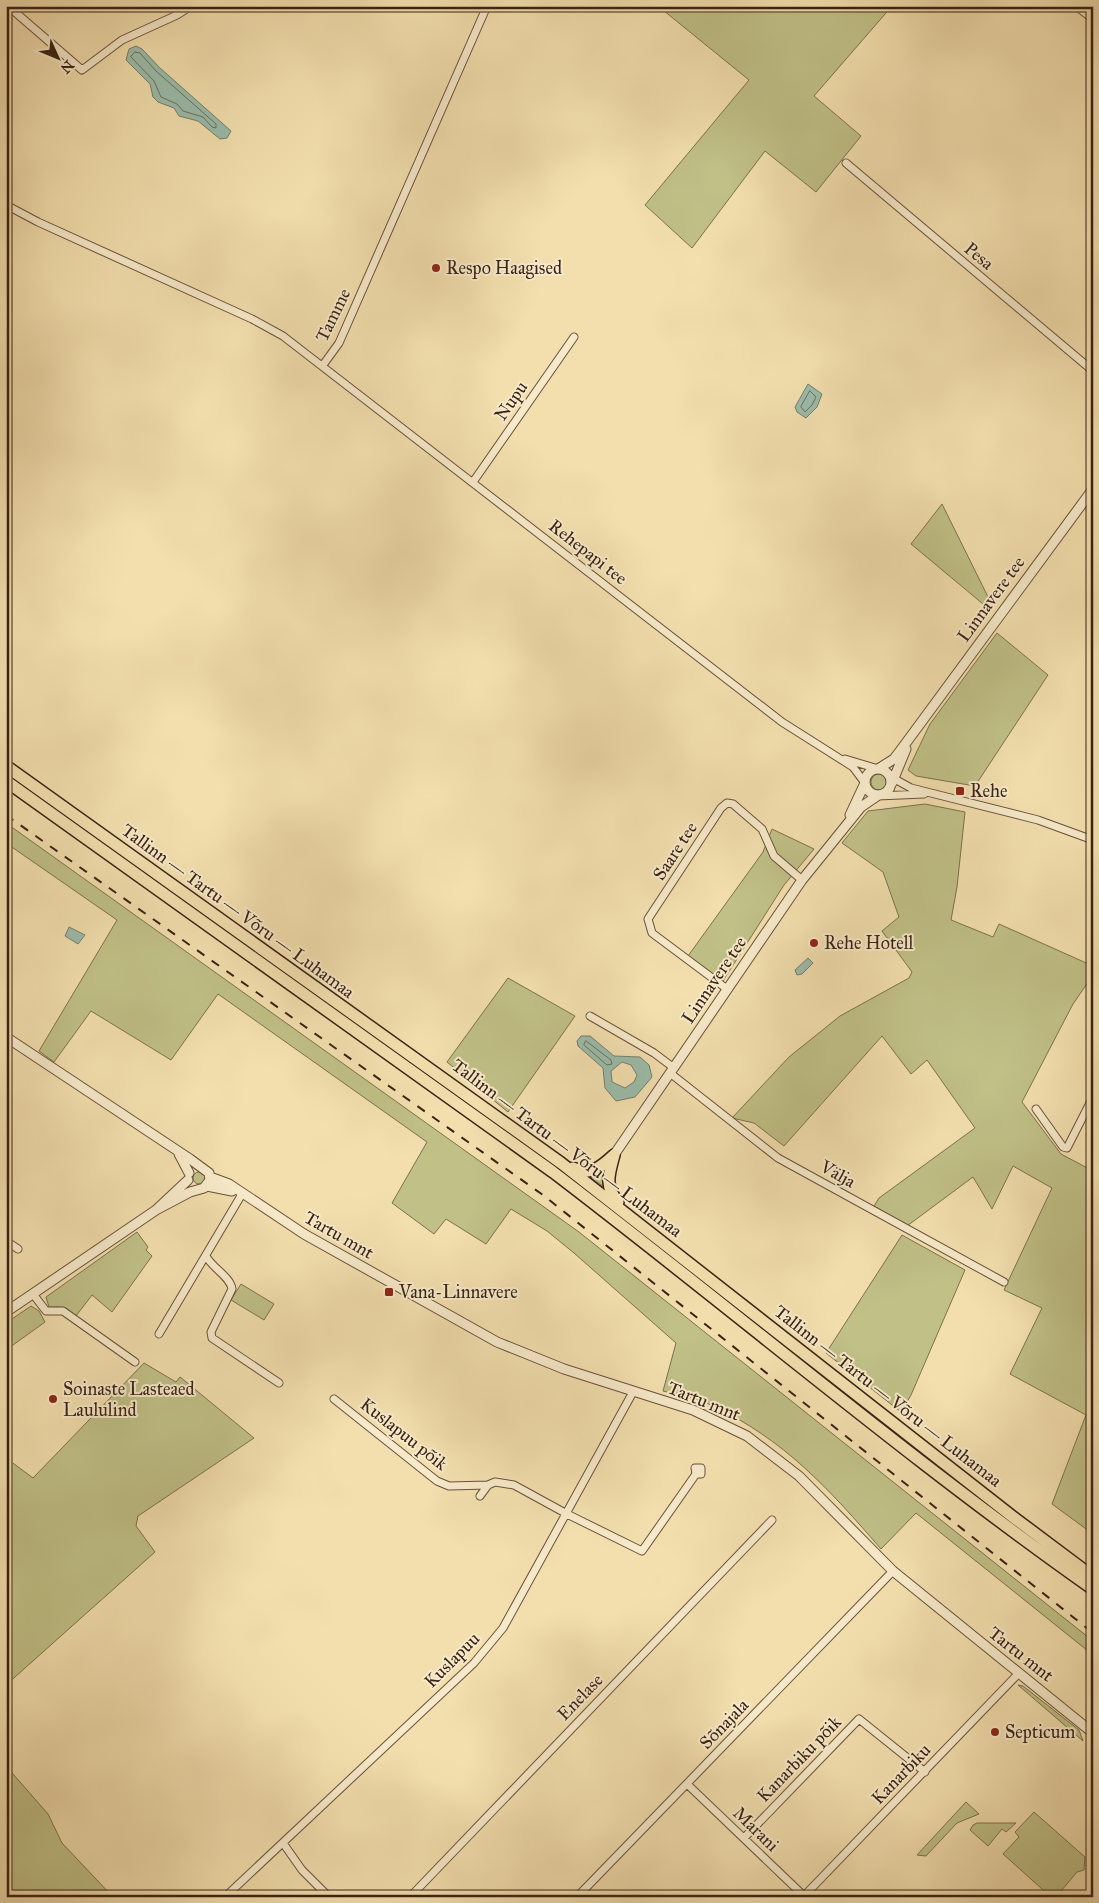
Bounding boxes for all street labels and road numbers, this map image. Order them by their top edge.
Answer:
street label: Pesa [960,237,998,275]
street label: Tamme [311,285,355,345]
street label: Nupu [490,377,533,425]
street label: Rehepapi tee [544,515,632,589]
street label: Linnavere tee [953,552,1029,646]
street label: Saare tee [648,818,702,884]
street label: Tallinn — Tartu — Võru — Luhamaa [117,819,359,1003]
street label: Linnavere tee [677,932,751,1028]
street label: Tallinn — Tartu — Võru — Luhamaa [448,1054,687,1242]
street label: Välja [816,1155,860,1193]
street label: Tartu mnt [300,1206,378,1264]
street label: Tallinn — Tartu — Võru — Luhamaa [770,1300,1006,1492]
street label: Tartu mnt [664,1376,744,1426]
street label: Kuslapuu põik [356,1393,453,1475]
street label: Tartu mnt [984,1622,1058,1687]
street label: Kuslapuu [420,1627,485,1692]
street label: Enelase [552,1669,608,1725]
street label: Sõnajala [695,1694,753,1754]
street label: Kanarbiku põik [752,1711,846,1807]
street label: Kanarbiku [867,1739,936,1809]
street label: Marani [729,1802,784,1856]

